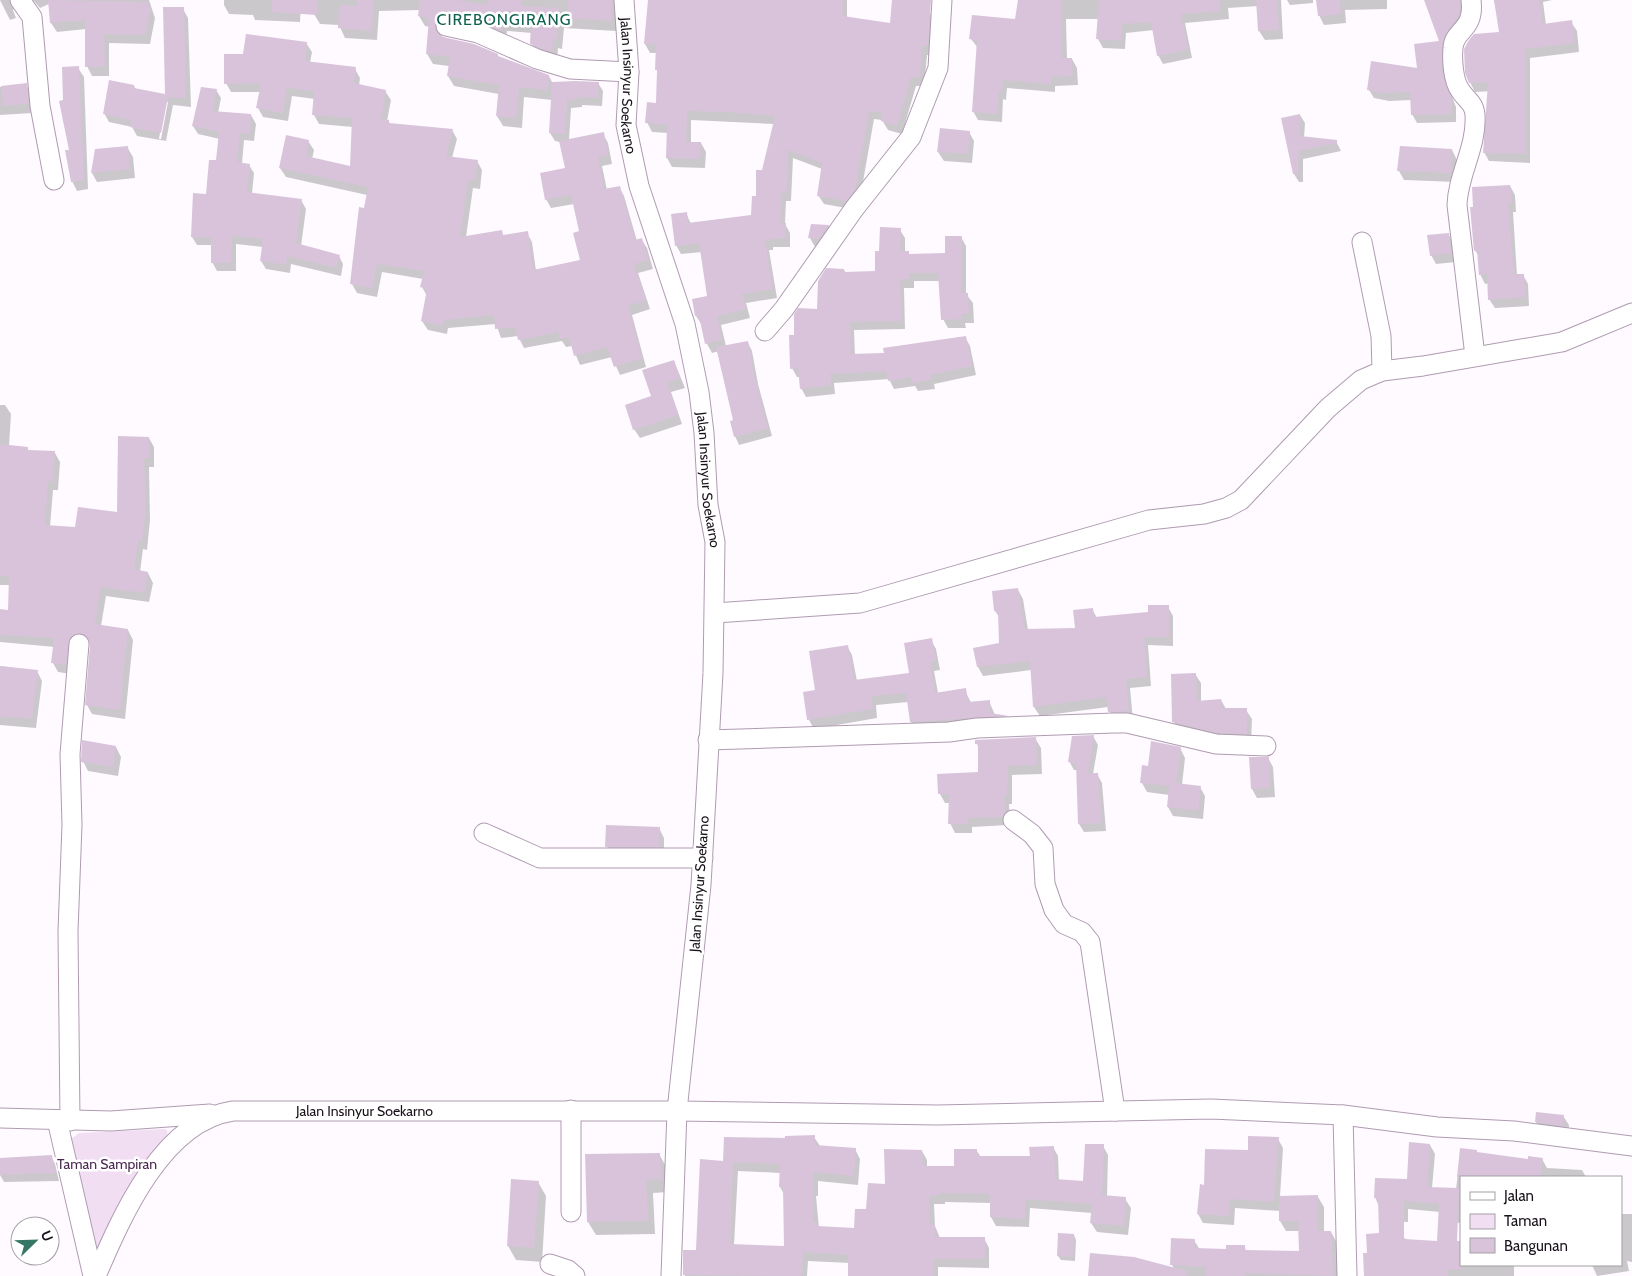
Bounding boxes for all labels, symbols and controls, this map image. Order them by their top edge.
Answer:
district label: CIREBONGIRANG [437,10,571,29]
street label: Jalan Insinyur Soekarno [616,16,641,156]
street label: Jalan Insinyur Soekarno [692,410,724,548]
street label: Jalan Insinyur Soekarno [685,815,713,954]
street label: Jalan Insinyur Soekarno [295,1102,433,1120]
park label: Taman Sampiran [57,1155,157,1173]
legend [1460,1176,1622,1266]
text: Jalan [1503,1187,1534,1205]
text: Taman [1504,1212,1547,1230]
north arrow [10,1216,60,1266]
text: U [37,1228,57,1244]
text: Bangunan [1504,1237,1568,1255]

